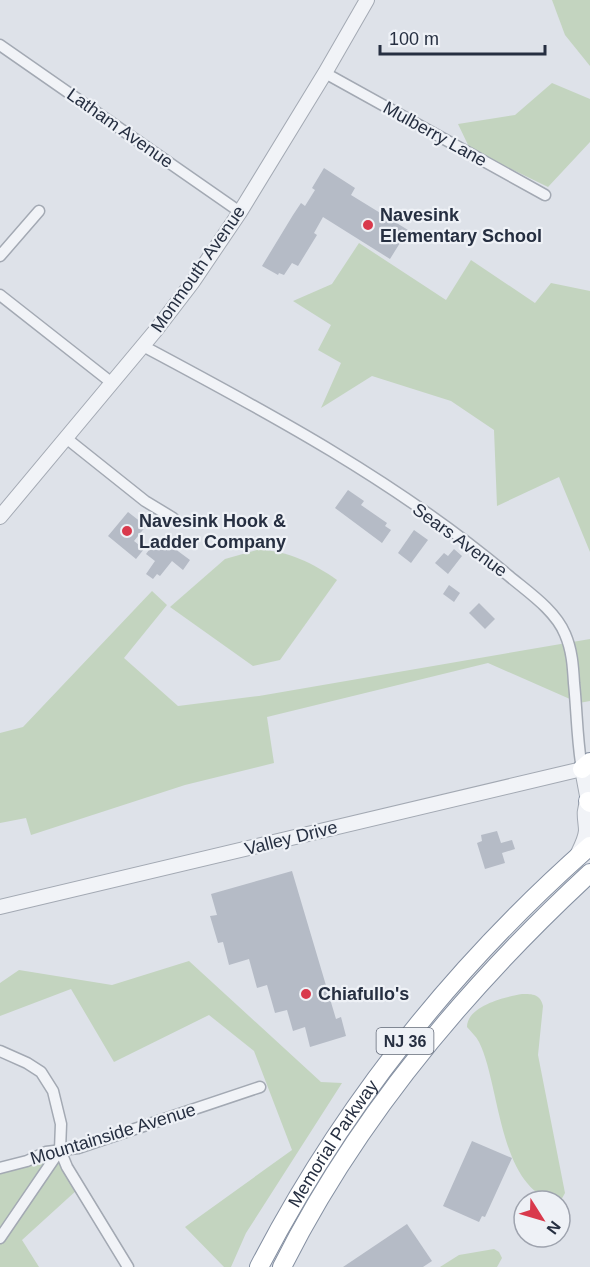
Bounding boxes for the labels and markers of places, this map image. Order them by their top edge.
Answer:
place label: Navesink Elementary School [380,205,542,246]
marker: Navesink Elementary School [361,218,375,232]
place label: Navesink Hook & Ladder Company [139,511,286,552]
marker: Navesink Hook & Ladder Company [120,524,134,538]
place label: Chiafullo's [318,984,409,1004]
marker: Chiafullo's [299,987,313,1001]

